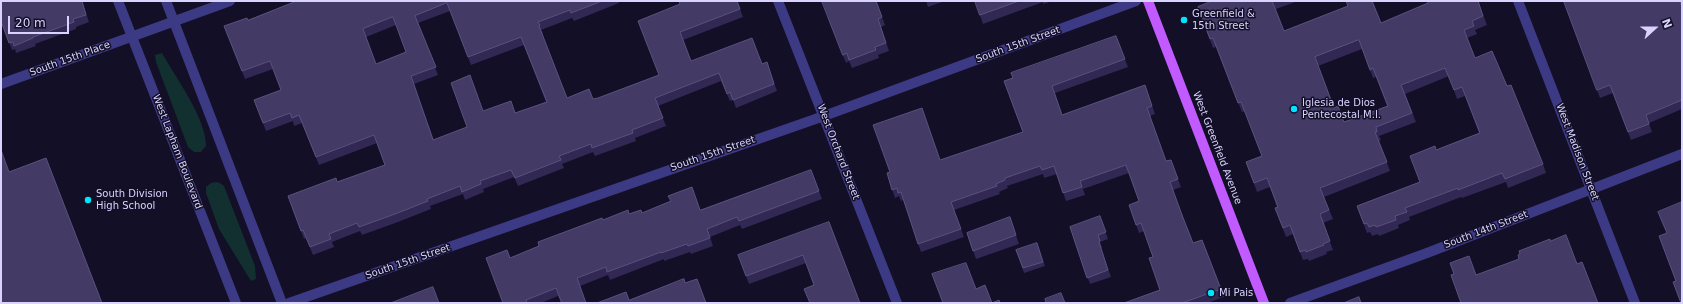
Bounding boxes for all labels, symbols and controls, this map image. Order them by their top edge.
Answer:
scale bar [10,8,71,34]
place label: Greenfield & 15th Street [1192,8,1255,32]
north arrow [1635,8,1675,48]
marker: Greenfield & 15th Street [1179,15,1189,25]
text: 20 m [15,16,46,30]
text: N [1659,17,1674,30]
street label: South 15th Street [974,24,1062,66]
street label: South 15th Place [28,39,112,79]
street label: West Greenfield Avenue [1190,90,1244,206]
street label: West Lapham Boulevard [150,93,204,211]
place label: Iglesia de Dios Pentecostal M.I. [1302,97,1381,120]
street label: West Madison Street [1553,102,1601,202]
street label: West Orchard Street [814,103,862,201]
marker: Iglesia de Dios Pentecostal M.I. [1289,104,1299,114]
street label: South 15th Street [669,134,757,174]
place label: South Division High School [96,188,168,212]
marker: South Division High School [83,195,93,205]
street label: South 14th Street [1442,208,1530,252]
street label: South 15th Street [364,242,452,282]
place label: Mi Pais [1219,287,1253,299]
marker: Mi Pais [1206,288,1216,298]

